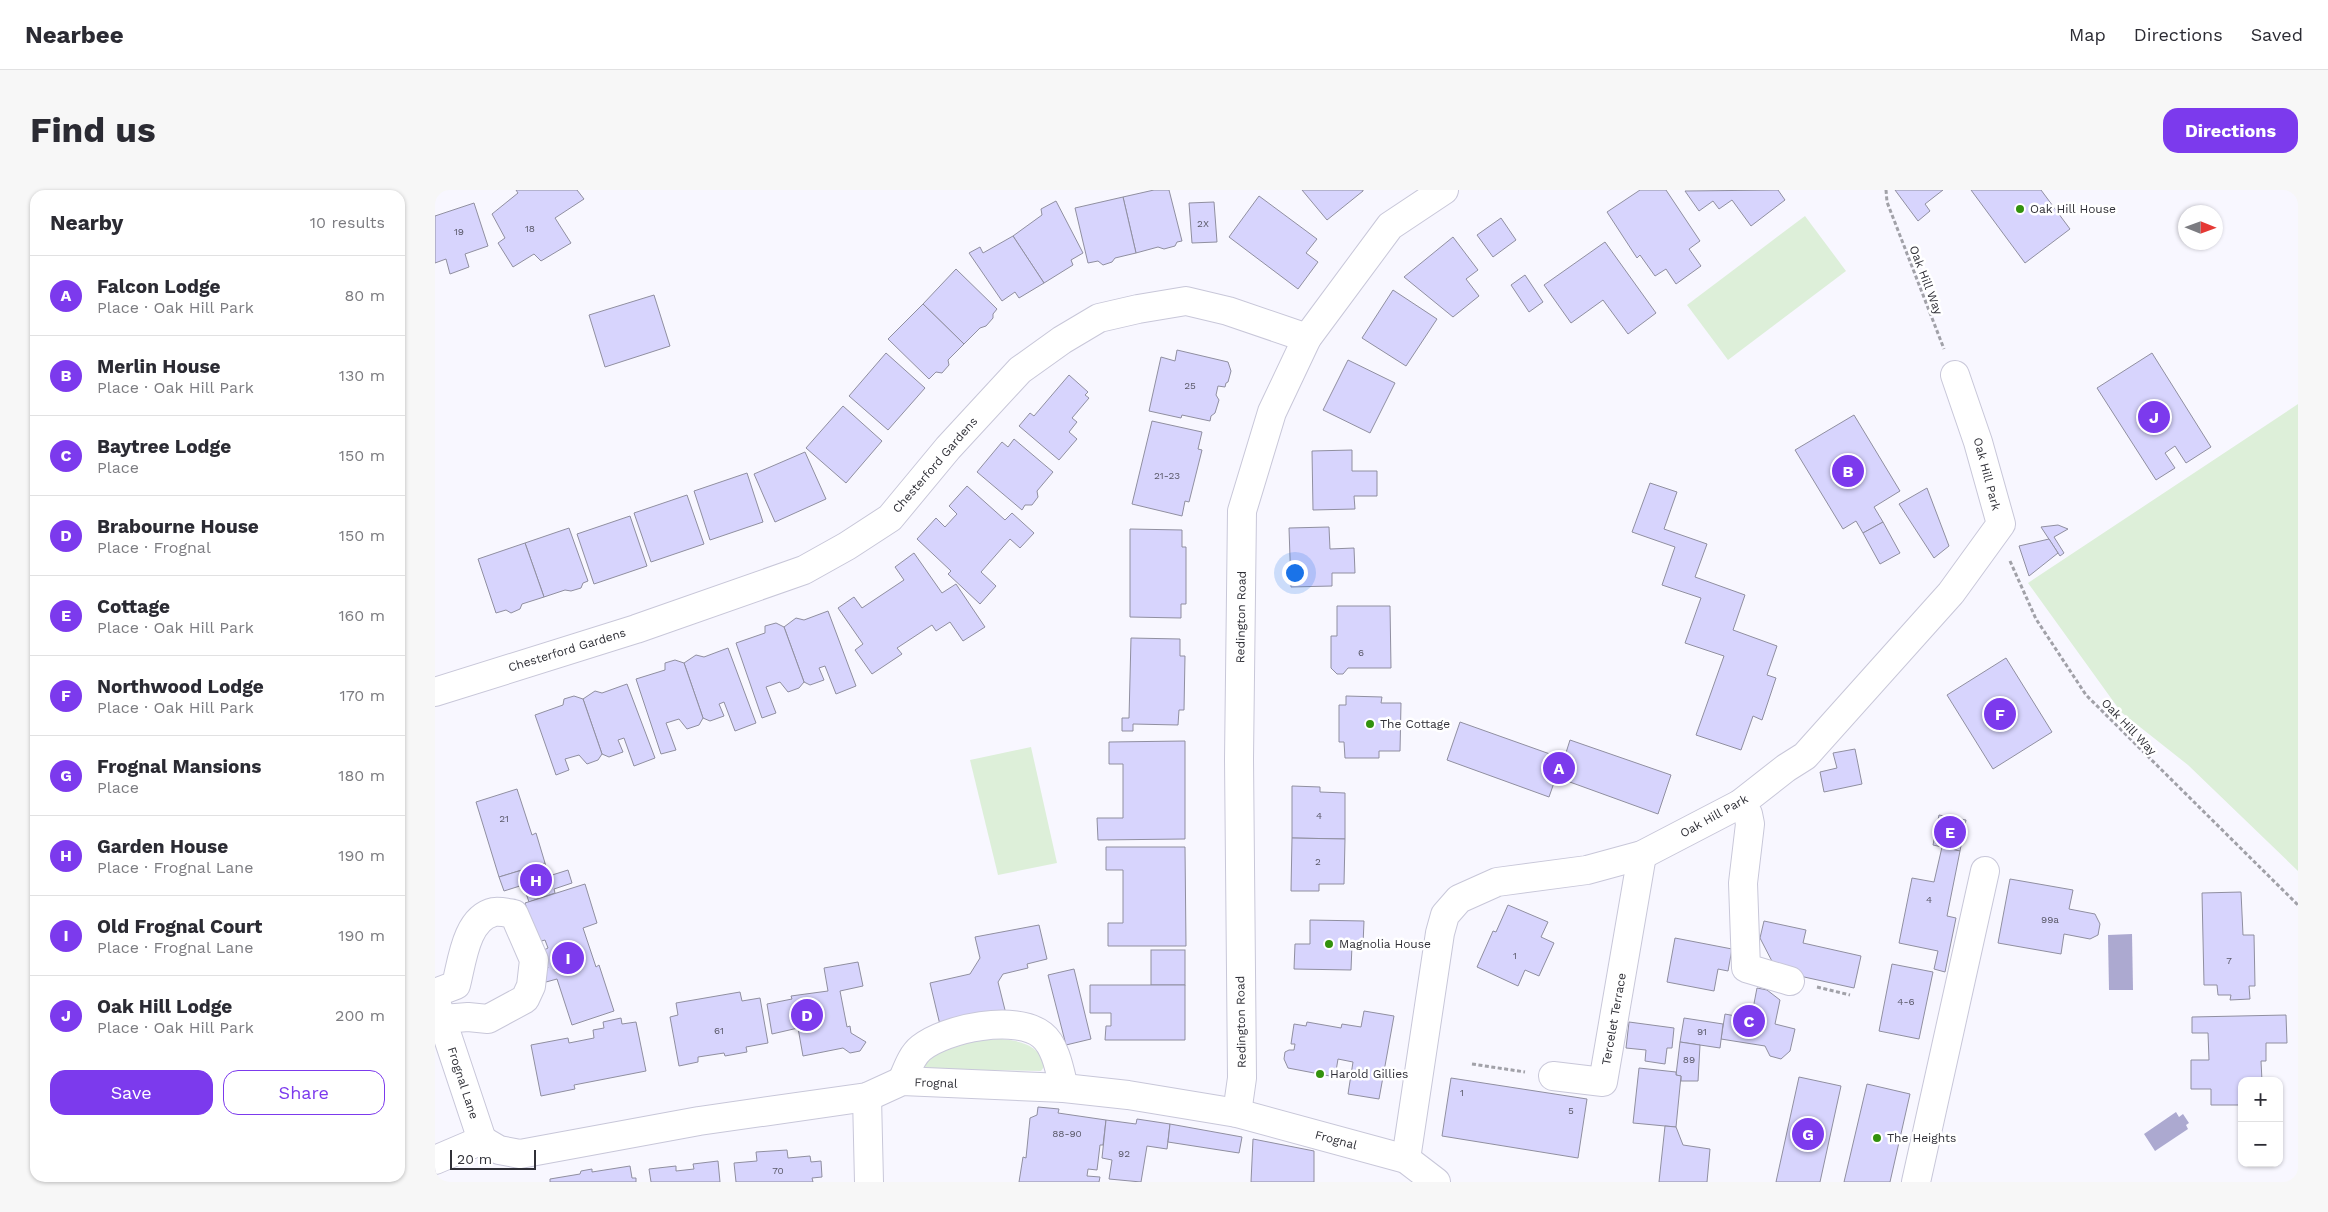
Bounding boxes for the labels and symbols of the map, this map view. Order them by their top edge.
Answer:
place label: Oak Hill House [2030,202,2116,216]
marker: Oak Hill House [2014,203,2026,215]
north arrow [2178,205,2223,250]
house number: 2X [1197,218,1209,229]
house number: 18 [525,223,535,234]
house number: 19 [454,226,464,237]
street label: Oak Hill Way [1906,243,1946,317]
house number: 25 [1184,380,1196,391]
pin: J [2138,398,2170,436]
street label: Chesterford Gardens [890,414,980,516]
street label: Oak Hill Park [1971,436,2004,512]
pin: B [1832,452,1864,490]
house number: 21-23 [1154,470,1180,481]
your location [1282,560,1308,586]
street label: Redington Road [1233,571,1249,663]
street label: Chesterford Gardens [507,625,627,675]
house number: 6 [1358,647,1364,658]
pin: F [1984,695,2016,733]
street label: Oak Hill Way [2099,696,2160,759]
place label: The Cottage [1380,717,1450,731]
marker: The Cottage [1364,718,1376,730]
pin: A [1543,749,1575,787]
street label: Oak Hill Park [1678,792,1750,840]
house number: 4 [1316,810,1322,821]
house number: 21 [499,813,509,824]
pin: E [1934,813,1966,851]
house number: 2 [1315,856,1321,867]
pin: H [520,861,552,899]
house number: 4 [1926,894,1932,905]
house number: 99a [2041,914,2059,925]
place label: Magnolia House [1339,937,1431,951]
marker: Magnolia House [1323,938,1335,950]
pin: I [552,939,584,977]
house number: 1 [1513,950,1517,961]
house number: 7 [2226,955,2232,966]
street label: Tercelet Terrace [1599,972,1629,1066]
street label: Redington Road [1233,976,1249,1068]
pin: D [791,996,823,1034]
house number: 4-6 [1897,996,1915,1007]
pin: C [1733,1002,1765,1040]
house number: 61 [714,1025,724,1036]
house number: 91 [1697,1026,1707,1037]
street label: Frognal Lane [445,1045,481,1121]
house number: 89 [1683,1054,1695,1065]
place label: Harold Gillies [1330,1067,1408,1081]
marker: Harold Gillies [1314,1068,1326,1080]
street label: Frognal [914,1075,958,1091]
house number: 1 [1460,1087,1464,1098]
house number: 5 [1568,1105,1574,1116]
pin: G [1792,1115,1824,1153]
house number: 88-90 [1052,1128,1082,1139]
street label: Frognal [1313,1128,1359,1152]
place label: The Heights [1887,1131,1956,1145]
marker: The Heights [1871,1132,1883,1144]
scale bar [450,1147,536,1170]
house number: 92 [1118,1148,1130,1159]
house number: 70 [772,1165,784,1176]

